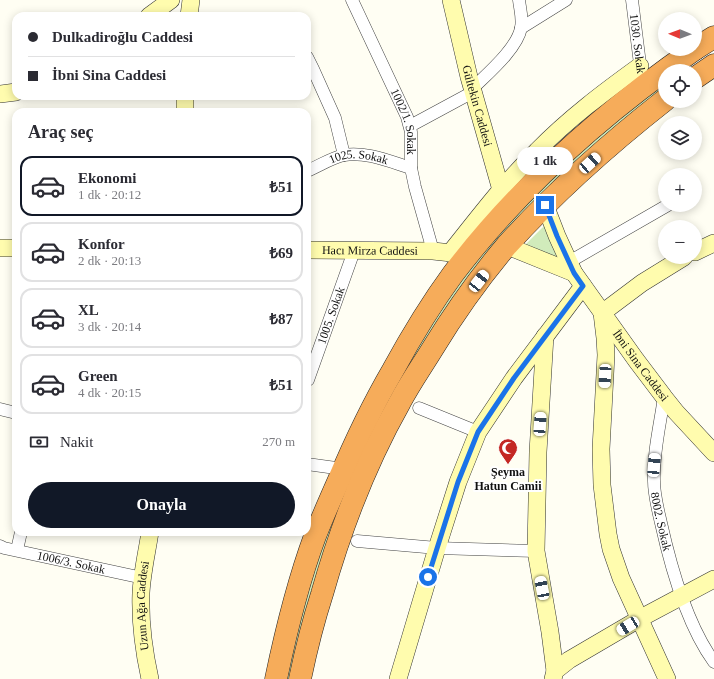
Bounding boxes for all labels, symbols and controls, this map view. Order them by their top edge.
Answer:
north arrow [658,12,702,56]
map controls [658,12,702,264]
street label: 1030. Sokak [627,13,648,74]
text: Dulkadiroğlu Caddesi [52,29,193,45]
street label: Gültekin Caddesi [459,64,495,149]
button: locate [658,64,702,108]
text: İbni Sina Caddesi [52,67,166,83]
street label: 1002/1. Sokak [387,86,418,155]
button: layers [658,116,702,160]
text: Araç seç [28,122,93,142]
street label: 1025. Sokak [327,147,390,167]
callout: 1 dk [517,147,573,175]
car [577,151,603,175]
text: 1 dk [533,153,557,168]
icon: car [30,168,66,204]
button: + [658,168,702,212]
text: Ekonomi [78,170,136,186]
text: ₺51 [269,179,293,195]
text: 1 dk · 20:12 [78,187,141,202]
route end [536,196,554,214]
button: − [658,220,702,264]
icon: car [30,234,66,270]
text: Konfor [78,236,125,252]
street label: Hacı Mirza Caddesi [322,243,419,258]
text: ₺69 [269,245,293,261]
text: 2 dk · 20:13 [78,253,141,268]
car [467,268,491,294]
street label: 1005. Sokak [314,285,348,346]
icon: car [30,300,66,336]
text: XL [78,302,99,318]
text: ₺87 [269,311,293,327]
text: 3 dk · 20:14 [78,319,141,334]
street label: İbni Sina Caddesi [610,327,672,405]
car [598,364,612,388]
icon: car [30,366,66,402]
text: Green [78,368,118,384]
text: ₺51 [269,377,293,393]
text: 4 dk · 20:15 [78,385,141,400]
car [533,412,547,436]
icon: cash [28,431,50,453]
text: Nakit [60,434,93,450]
text: 270 m [262,434,295,449]
mosque icon: Şeyma Hatun Camii [497,437,519,465]
car [647,453,661,477]
place label: Şeyma Hatun Camii [474,465,542,493]
button: Onayla [28,482,295,528]
street label: 8002. Sokak [648,491,674,552]
street label: 1006/3. Sokak [36,548,106,577]
street label: Uzun Ağa Caddesi [134,559,152,652]
route start [419,568,437,586]
car [534,575,550,601]
car [615,615,641,637]

